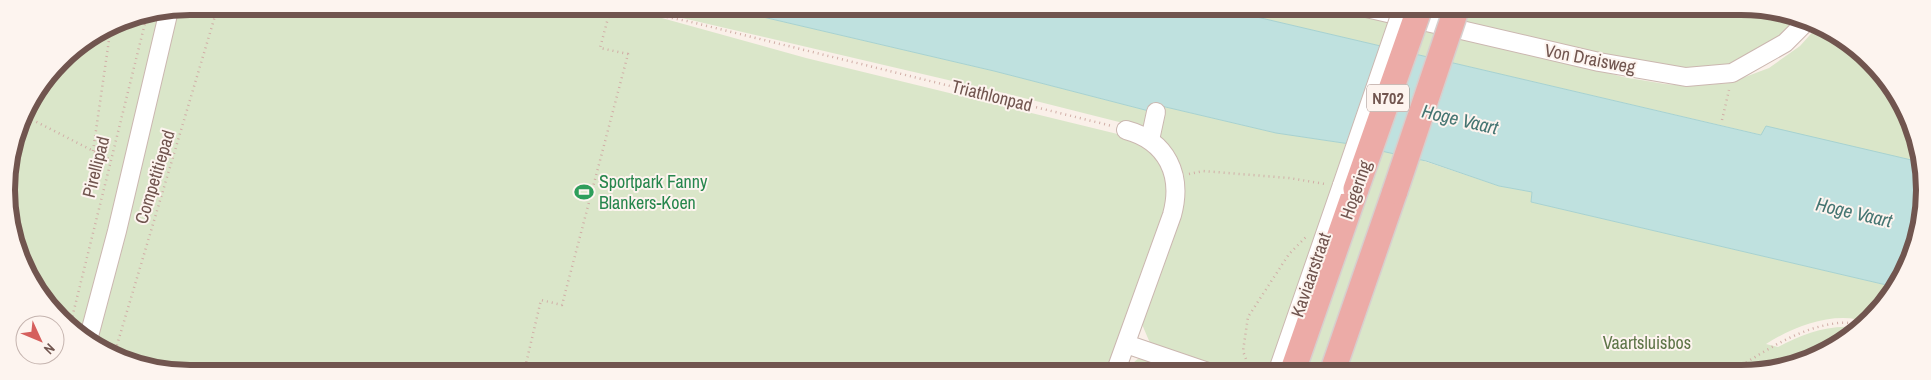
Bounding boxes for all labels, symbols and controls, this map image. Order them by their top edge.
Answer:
street label: Von Draisweg [1543,37,1638,80]
street label: Triathlonpad [949,73,1035,118]
road number: N702 [1367,85,1409,112]
water label: Hoge Vaart [1419,98,1501,141]
street label: Competitiepad [128,127,181,227]
street label: Pirellipad [76,134,115,200]
street label: Hogering [1334,156,1377,223]
place label: Sportpark Fanny Blankers-Koen [599,169,708,215]
sports icon: Sportpark Fanny Blankers-Koen [573,181,595,203]
water label: Hoge Vaart [1813,191,1895,234]
street label: Kaviaarstraat [1284,229,1337,320]
north arrow [15,315,65,365]
park label: Vaartsluisbos [1603,330,1691,355]
text: N [40,340,59,358]

